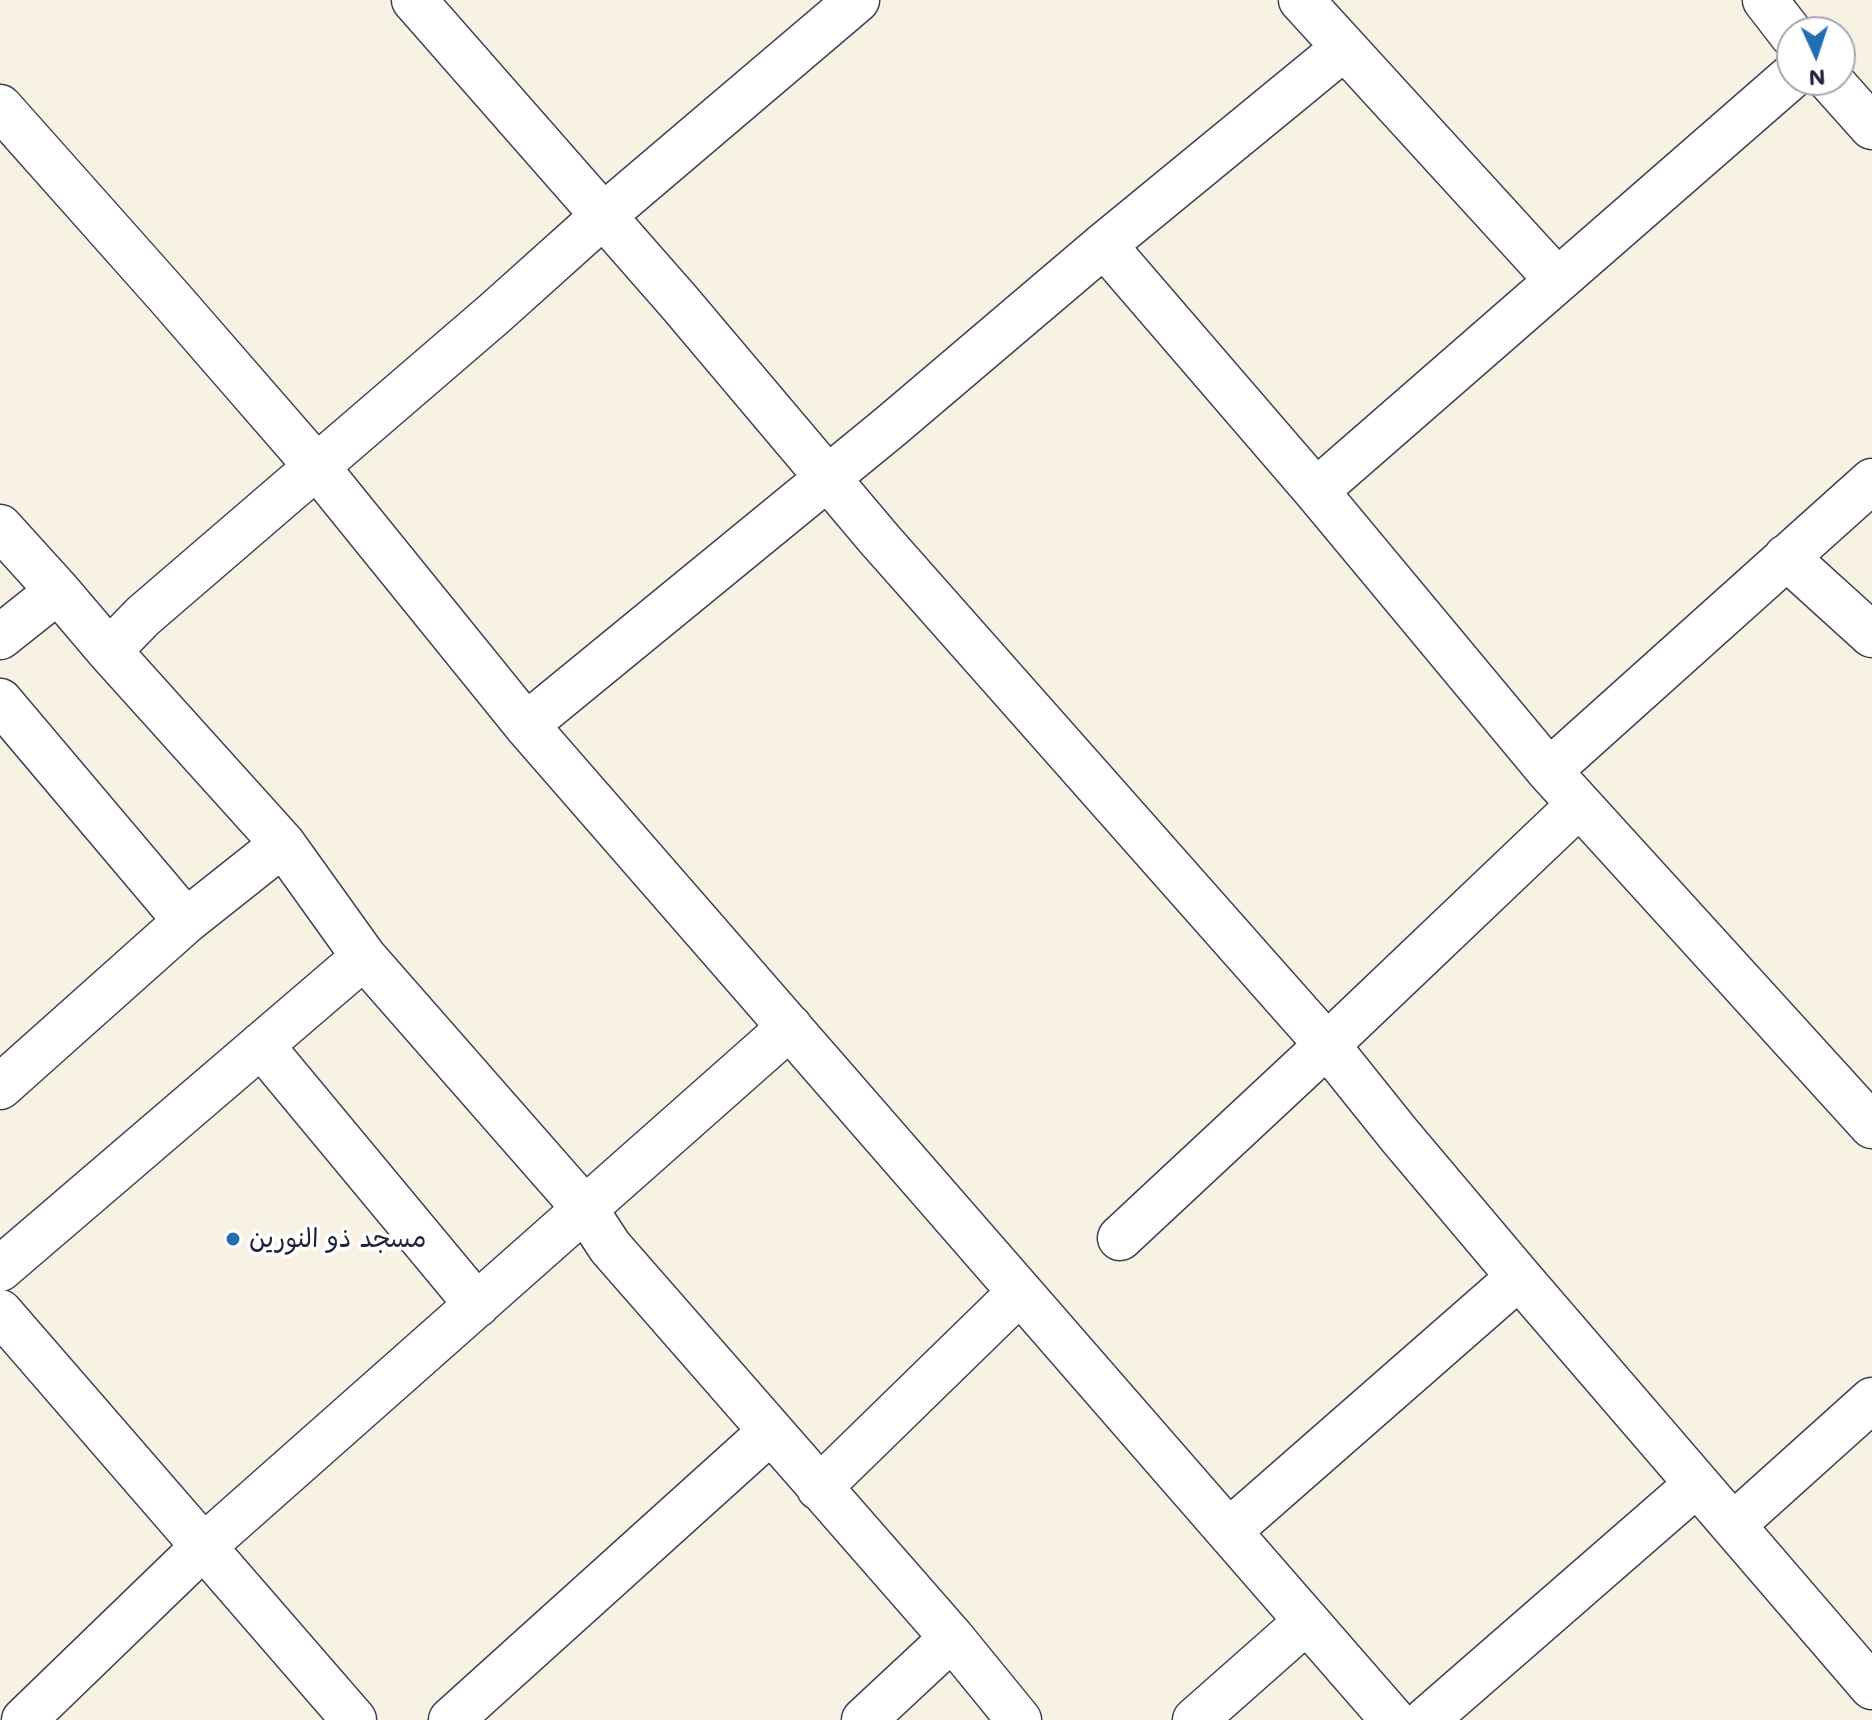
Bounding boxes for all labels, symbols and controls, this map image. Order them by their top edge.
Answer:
north arrow [1776,16,1856,96]
text: N [1808,64,1826,93]
place label: مسجد ذو النورين [249,1223,426,1255]
marker: مسجد ذو النورين [224,1230,242,1248]

